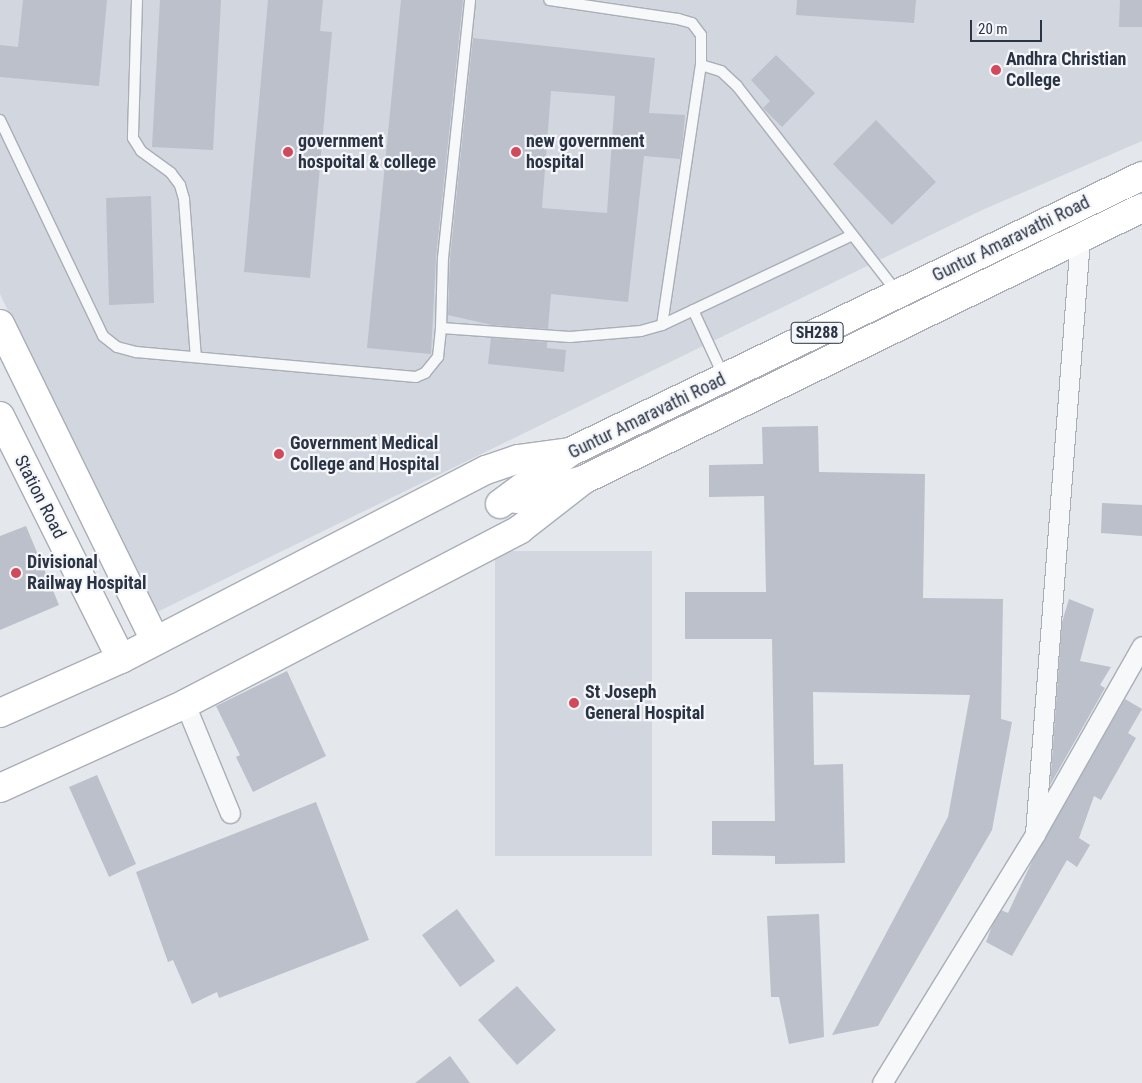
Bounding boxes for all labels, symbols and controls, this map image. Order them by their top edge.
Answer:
scale bar [972,10,1044,42]
text: 20 m [978,20,1008,38]
place label: Andhra Christian College [1006,49,1126,92]
marker: Andhra Christian College [990,64,1002,76]
place label: government hospoital & college [298,131,436,173]
place label: new government hospital [526,131,645,173]
marker: government hospoital & college [282,146,294,158]
marker: new government hospital [510,146,522,158]
street label: Guntur Amaravathi Road [929,191,1093,287]
road number: SH288 [790,319,844,346]
street label: Guntur Amaravathi Road [565,368,729,464]
place label: Government Medical College and Hospital [290,433,439,476]
marker: Government Medical College and Hospital [272,447,286,461]
street label: Station Road [10,452,70,542]
place label: Divisional Railway Hospital [27,552,147,594]
marker: Divisional Railway Hospital [9,566,23,580]
place label: St Joseph General Hospital [585,682,705,724]
marker: St Joseph General Hospital [567,696,581,710]

